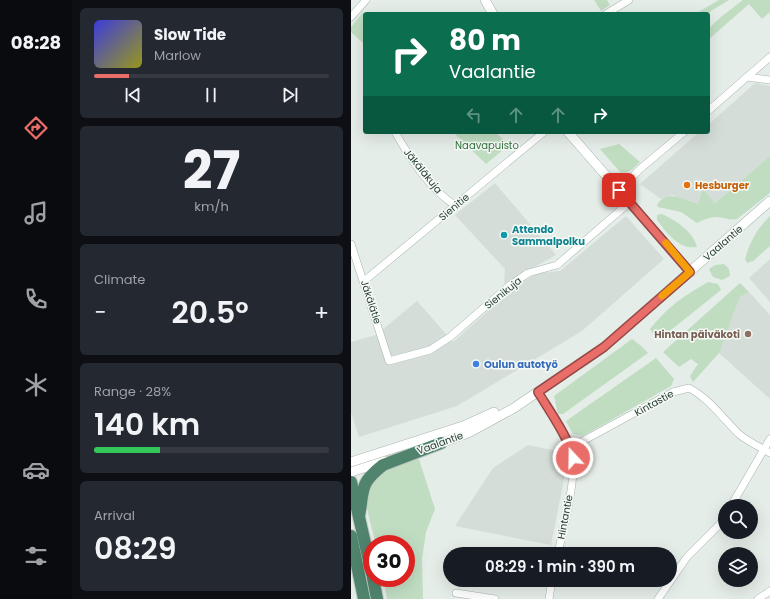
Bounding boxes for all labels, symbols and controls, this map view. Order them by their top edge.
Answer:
text: 80 m [449,21,521,60]
text: Slow Tide [154,24,226,45]
icon: right [383,28,435,80]
text: 08:28 [11,30,61,55]
text: Marlow [154,46,201,65]
text: Vaalantie [449,59,536,84]
icon: previous [122,84,144,106]
icon: pause [200,84,222,106]
icon: next [279,84,301,106]
icon: left [463,104,485,126]
icon: ahead [505,104,527,126]
icon: ahead [547,104,569,126]
icon: right [589,104,611,126]
icon: directions [22,114,50,142]
text: 27 [183,134,240,207]
park label: Naavapuisto [455,138,519,153]
street label: Jäkäläkuja [400,145,446,197]
pin [602,173,636,207]
place label: Hesburger [695,178,750,193]
icon: arrive [608,179,630,201]
marker: Hesburger [682,180,692,190]
street label: Sienitie [436,190,472,224]
text: km/h [194,197,229,216]
icon: music [22,199,50,227]
place label: Attendo Sammalpolku [512,222,585,249]
street label: Vaalantie [700,222,746,264]
marker: Attendo Sammalpolku [499,230,509,240]
text: Climate [94,270,145,289]
street label: Sienikuja [481,273,525,313]
street label: Jäkälätie [357,278,385,326]
icon: phone [22,285,50,313]
text: 20.5° [172,291,249,334]
text: − [94,297,106,328]
text: + [314,297,329,328]
place label: Hintan päiväkoti [654,327,740,342]
marker: Hintan päiväkoti [743,329,753,339]
place label: Oulun autotyö [484,357,558,372]
marker: Oulun autotyö [471,359,481,369]
icon: climate [22,371,50,399]
text: Range · 28% [94,382,171,401]
street label: Kintastie [632,386,676,420]
text: 140 km [94,403,200,446]
street label: Vaalantie [415,428,465,458]
position arrow [552,437,594,479]
icon: car [22,456,50,484]
street label: Hintantie [553,494,577,540]
map controls [718,499,758,587]
button: search [718,499,758,539]
text: Arrival [94,506,135,525]
text: 08:29 [94,527,177,570]
speed limit sign: 30 [363,535,415,587]
icon: filters [22,542,50,570]
button: layers [718,547,758,587]
text: 08:29 · 1 min · 390 m [485,556,635,577]

